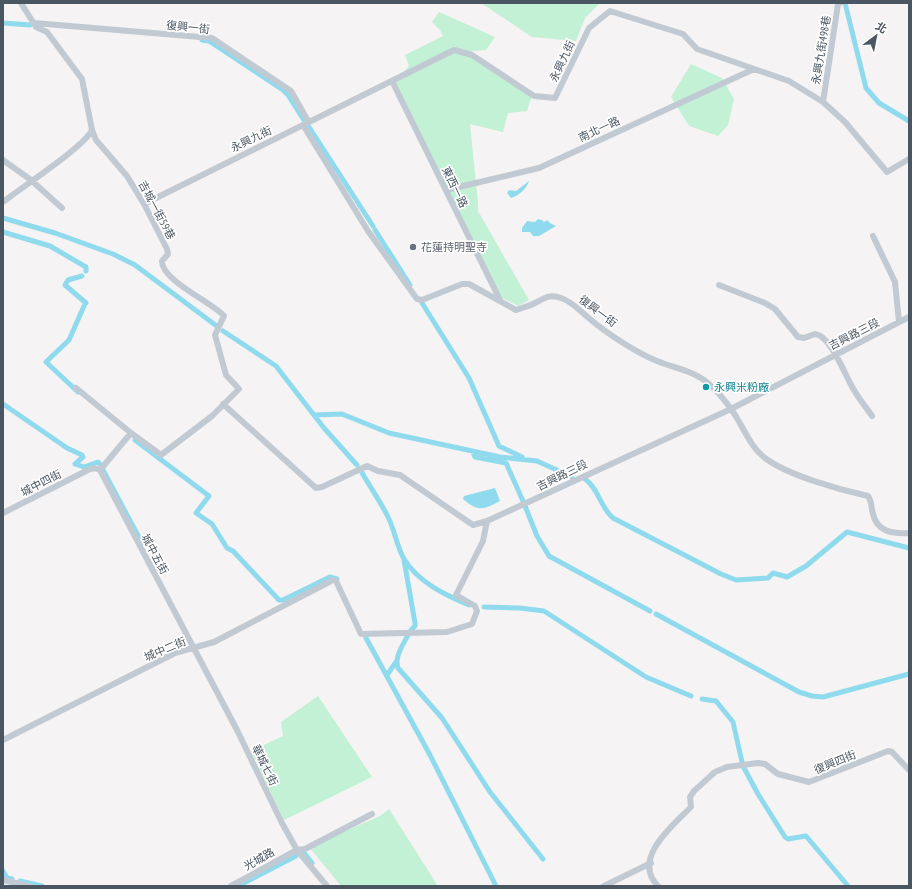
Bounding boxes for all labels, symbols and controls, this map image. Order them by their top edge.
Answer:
street label: 永興九街498巷 [809,14,833,86]
north arrow [856,16,896,56]
street label: 復興一街 [165,18,211,36]
text: 北 [873,19,890,36]
street label: 永興九街 [546,38,578,84]
street label: 南北一路 [576,113,622,145]
street label: 永興九街 [228,123,274,155]
street label: 東西一路 [439,164,471,210]
street label: 吉城一街59巷 [136,178,178,242]
place label: 花蓮持明聖寺 [421,240,487,254]
marker: 花蓮持明聖寺 [408,242,418,252]
street label: 復興一街 [576,292,620,330]
street label: 吉興路三段 [826,315,882,353]
place label: 永興米粉廠 [714,380,769,394]
marker: 永興米粉廠 [701,382,711,392]
street label: 吉興路三段 [534,457,590,493]
street label: 城中四街 [18,467,64,499]
street label: 城中五街 [138,531,172,577]
street label: 城中二街 [142,634,188,664]
street label: 華城七街 [249,742,281,788]
street label: 復興四街 [812,747,858,777]
street label: 光城路 [241,845,277,873]

